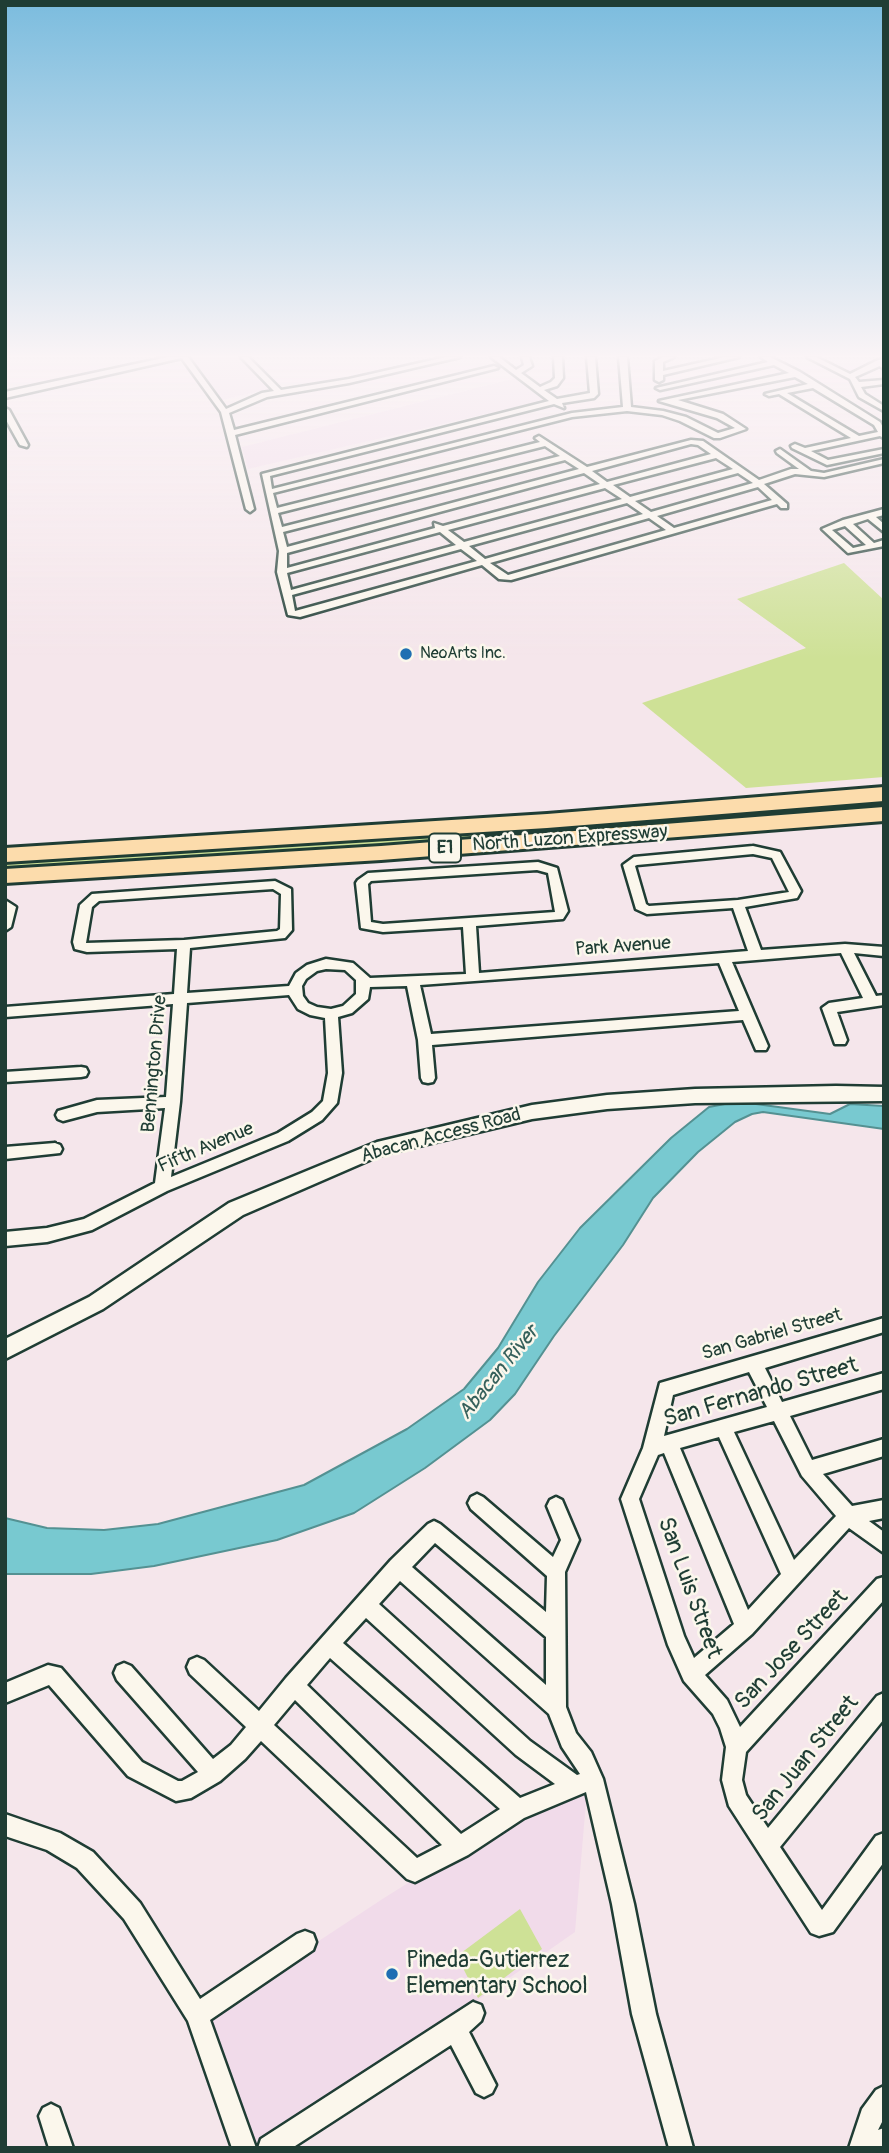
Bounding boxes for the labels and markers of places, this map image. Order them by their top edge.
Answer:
place label: NeoArts Inc. [420,644,506,664]
marker: NeoArts Inc. [398,646,414,662]
place label: Pineda-Gutierrez Elementary School [406,1947,588,2001]
marker: Pineda-Gutierrez Elementary School [384,1966,400,1982]

